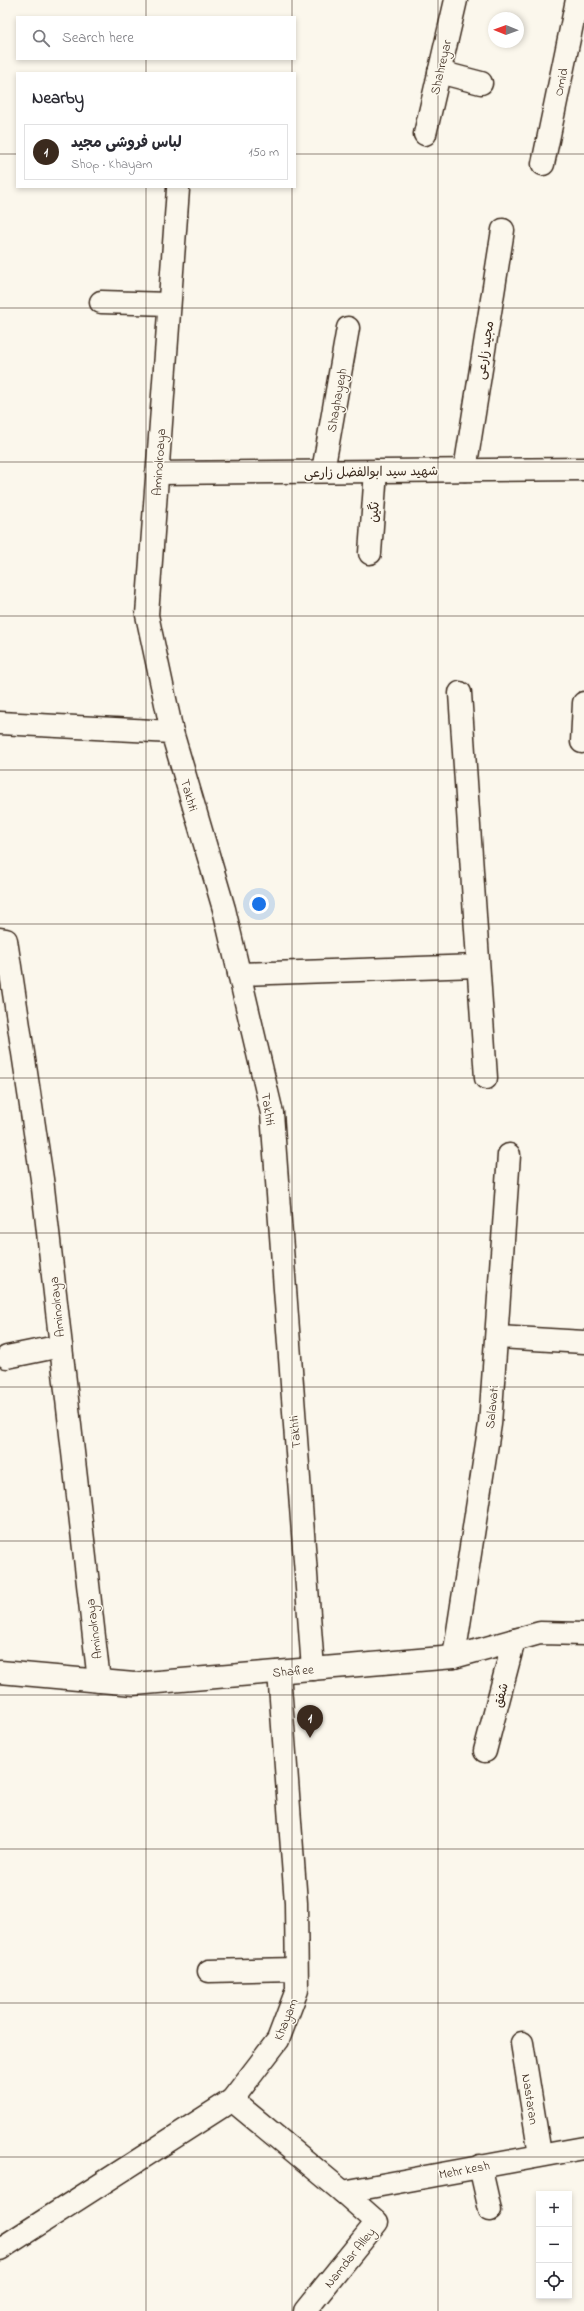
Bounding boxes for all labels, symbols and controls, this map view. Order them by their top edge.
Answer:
north arrow [488,12,524,48]
search box [16,16,296,60]
icon: search [30,27,52,49]
text: Search here [62,27,134,49]
street label: Shahreyar [426,37,458,97]
street label: Omid [549,66,574,98]
text: Nearby [32,86,84,111]
text: لباس فروشی مجید [71,132,182,154]
text: 1 [44,143,48,162]
text: 150 m [248,143,279,162]
text: Shop · Khayam [71,155,152,174]
street label: مجید زارعی [471,320,499,381]
street label: Shaghayegh [323,367,353,434]
street label: Aminolroaya [148,428,172,496]
street label: شهید سید ابوالفضل زارعی [304,462,438,483]
street label: نگین [364,501,385,523]
street label: Takhti [175,777,202,814]
your location [249,894,269,914]
street label: Takhti [256,1091,279,1127]
street label: Aminolraya [45,1276,71,1338]
street label: Salavati [481,1385,504,1430]
street label: Takhti [285,1415,306,1449]
street label: Aminolraya [81,1597,109,1660]
street label: Shafiee [272,1660,315,1683]
street label: شفق [489,1681,514,1710]
pin: 1 [297,1705,323,1738]
street label: Khayam [269,1996,304,2044]
street label: Nastaran [516,2072,543,2126]
street label: Mehr kesh [437,2156,491,2185]
map controls [536,2191,572,2299]
button: + [536,2191,572,2227]
street label: Namdar Alley [320,2224,381,2293]
button: − [536,2227,572,2263]
button: locate [536,2263,572,2299]

